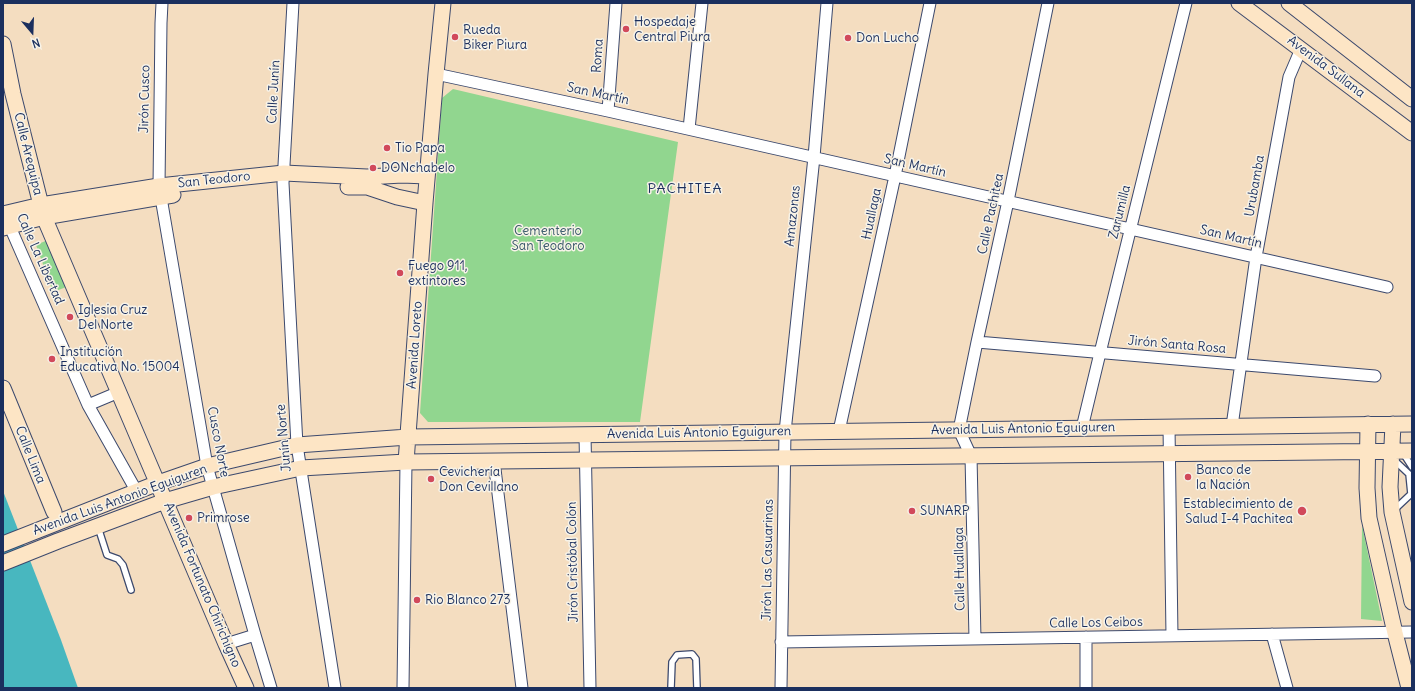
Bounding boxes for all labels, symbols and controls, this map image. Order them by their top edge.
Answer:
north arrow [12,12,52,52]
place label: Hospedaje Central Piura [634,14,711,45]
place label: Rueda Biker Piura [463,22,527,53]
marker: Hospedaje Central Piura [621,24,631,34]
place label: Don Lucho [856,30,919,46]
marker: Rueda Biker Piura [450,32,460,42]
marker: Don Lucho [843,33,853,43]
street label: Avenida Sullana [1284,33,1368,101]
text: N [30,35,42,51]
street label: Roma [589,38,607,74]
street label: Calle Junín [265,60,283,124]
street label: Jirón Cusco [137,65,153,133]
street label: San Martín [565,80,631,108]
street label: Calle Arequipa [10,111,46,197]
place label: Tio Papa [395,140,445,156]
marker: Tio Papa [382,143,392,153]
street label: San Martín [882,151,948,181]
street label: Urubamba [1242,154,1268,218]
place label: DONchabelo [381,160,455,176]
marker: DONchabelo [368,163,378,173]
street label: San Teodoro [177,168,251,192]
street label: Calle Pachitea [975,172,1007,256]
district label: PACHITEA [648,181,722,197]
street label: Zarumilla [1106,183,1134,241]
street label: Amazonas [782,185,804,247]
street label: Huallaga [859,187,885,241]
street label: Calle La Libertad [13,211,67,307]
street label: San Martín [1198,222,1264,252]
park label: Cementerio San Teodoro [512,223,584,254]
place label: Fuego 911, extintores [408,258,468,289]
marker: Fuego 911, extintores [395,268,405,278]
street label: Avenida Loreto [404,301,426,389]
place label: Iglesia Cruz Del Norte [78,302,148,333]
marker: Iglesia Cruz Del Norte [65,312,75,322]
street label: Jirón Santa Rosa [1127,333,1227,357]
place label: Institución Educativa No. 15004 [60,344,180,375]
marker: Institución Educativa No. 15004 [47,354,57,364]
street label: Junín Norte [273,403,295,473]
street label: Cusco Norte [204,405,232,479]
street label: Avenida Luis Antonio Eguiguren [931,420,1115,438]
street label: Calle Lima [11,424,49,486]
street label: Avenida Luis Antonio Eguiguren [607,424,791,442]
street label: Avenida Luis Antonio Eguiguren [31,461,209,539]
place label: Banco de la Nación [1196,462,1251,493]
place label: Cevichería Don Cevillano [439,464,519,495]
marker: Banco de la Nación [1183,472,1193,482]
marker: Cevichería Don Cevillano [426,474,436,484]
place label: Establecimiento de Salud I-4 Pachitea [1183,496,1293,527]
street label: Jirón Las Casuarinas [759,499,777,621]
street label: Avenida Fortunato Chirichigno [160,500,244,670]
street label: Jirón Cristóbal Colón [564,501,582,623]
place label: SUNARP [920,503,970,519]
marker: Establecimiento de Salud I-4 Pachitea [1296,505,1308,517]
marker: SUNARP [907,506,917,516]
place label: Primrose [197,510,250,526]
marker: Primrose [184,513,194,523]
street label: Calle Huallaga [951,527,969,611]
place label: Rio Blanco 273 [425,592,511,608]
marker: Rio Blanco 273 [412,595,422,605]
street label: Calle Los Ceibos [1049,614,1143,632]

